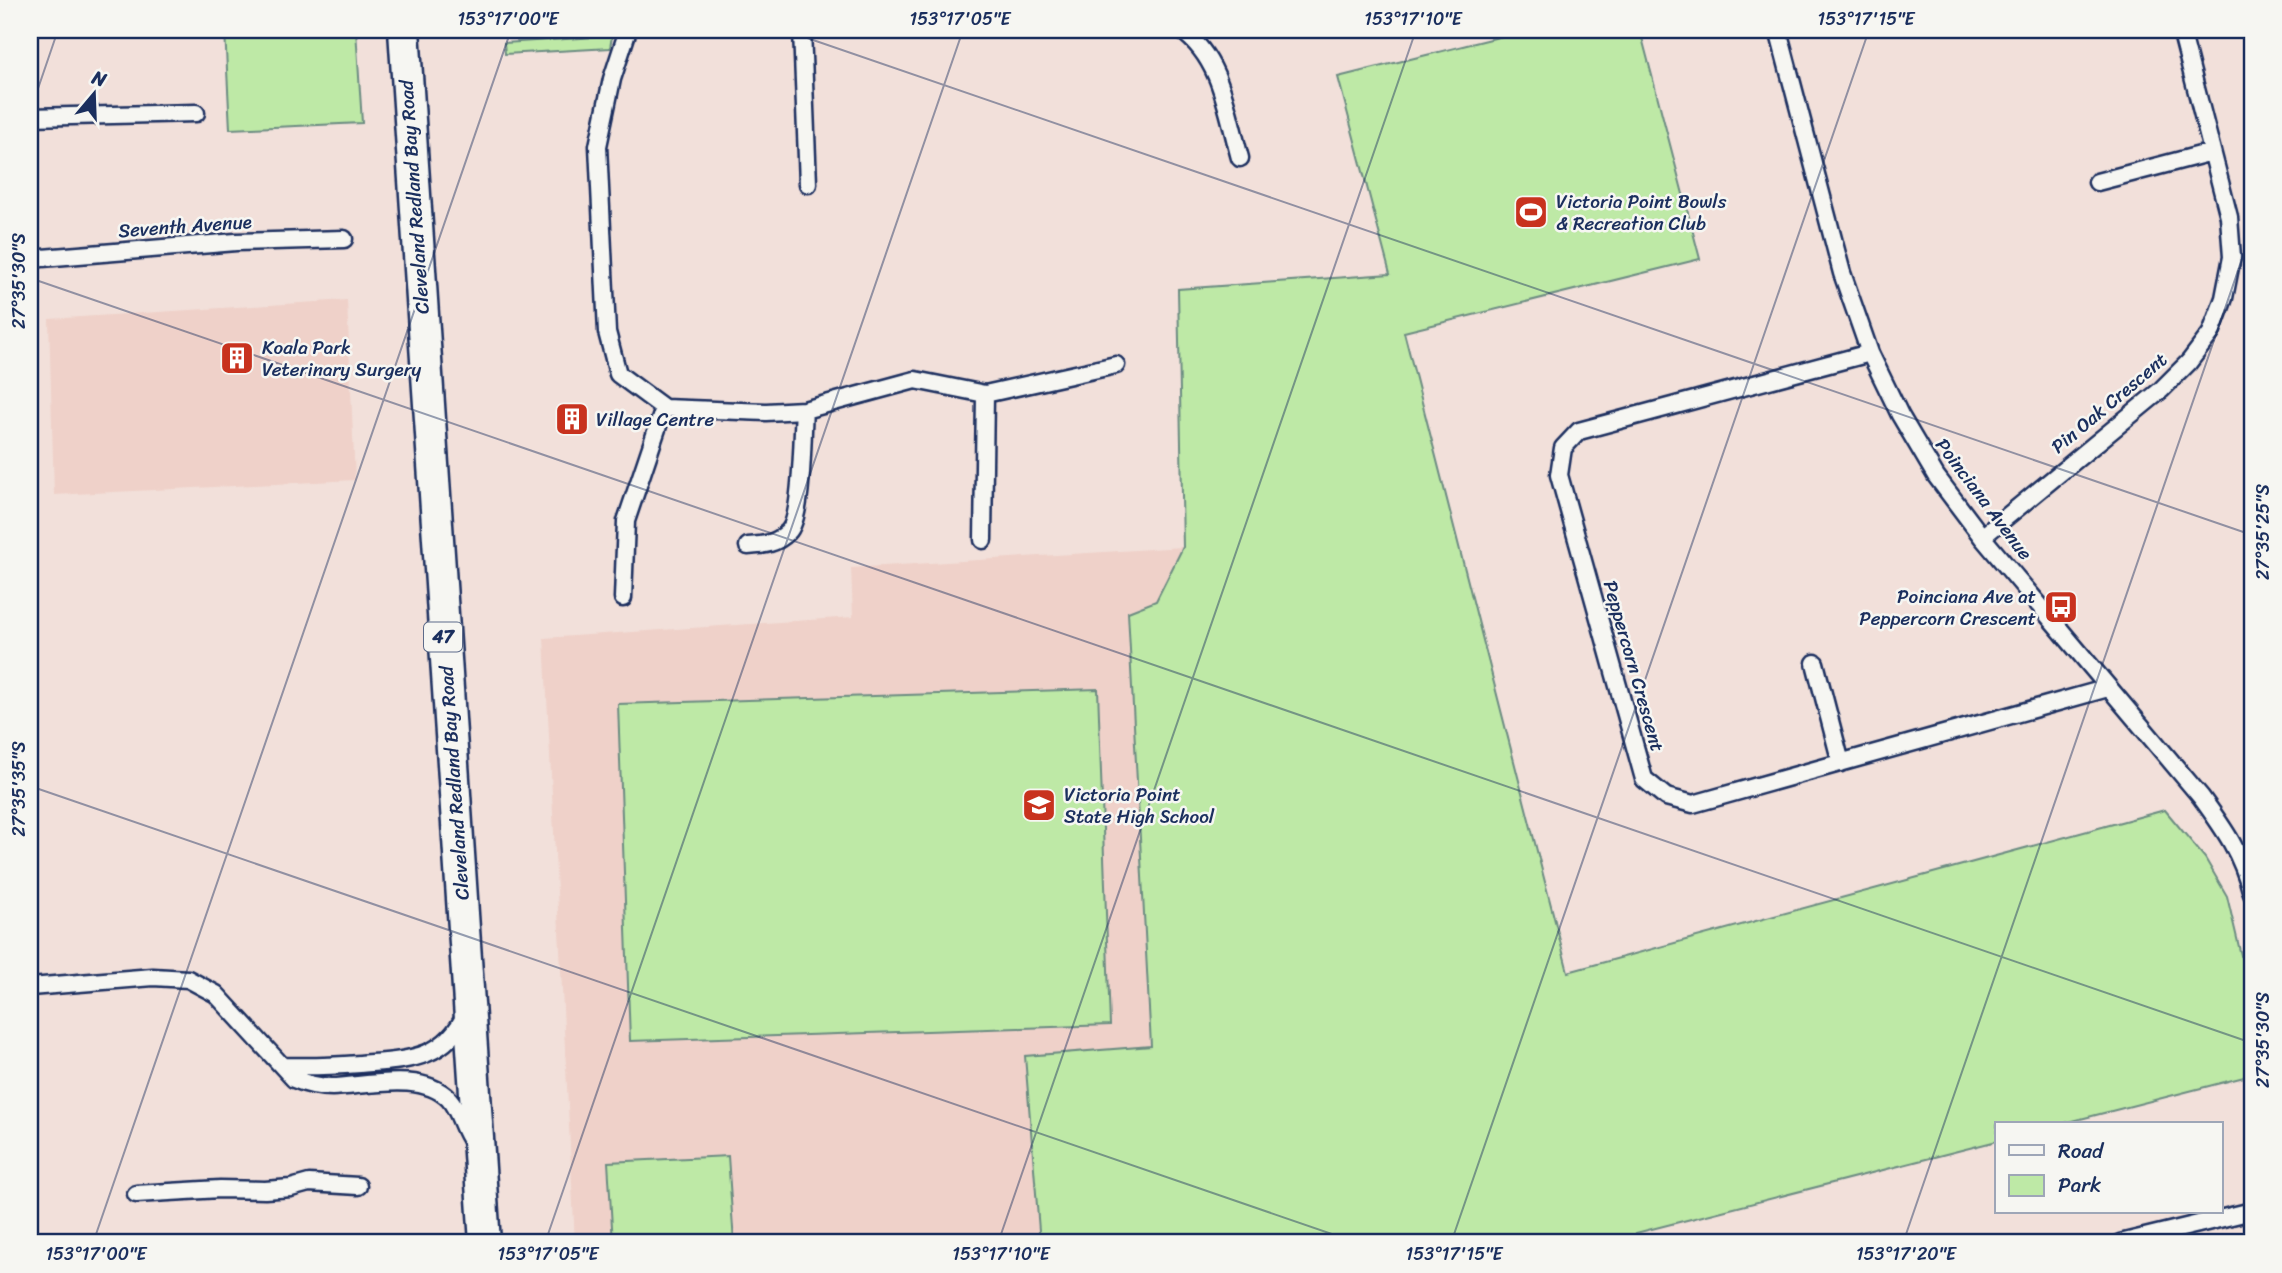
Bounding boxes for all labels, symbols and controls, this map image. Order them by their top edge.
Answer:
text: 153°17'00"E [457,3,560,35]
text: 153°17'05"E [910,3,1011,35]
text: 153°17'10"E [1364,3,1463,35]
text: 153°17'15"E [1817,3,1916,35]
north arrow [60,60,130,130]
text: N [87,60,112,96]
street label: Cleveland Redland Bay Road [389,78,439,315]
place label: Victoria Point Bowls & Recreation Club [1556,185,1727,240]
sports icon: Victoria Point Bowls & Recreation Club [1512,193,1550,231]
street label: Seventh Avenue [117,205,253,247]
text: 27°35'30"S [3,233,35,329]
place label: Koala Park Veterinary Surgery [262,331,422,386]
building icon: Koala Park Veterinary Surgery [218,339,256,377]
street label: Pin Oak Crescent [2043,344,2175,462]
building icon: Village Centre [553,400,591,438]
place label: Village Centre [596,403,715,436]
street label: Poinciana Avenue [1927,431,2041,568]
text: 27°35'25"S [2247,484,2279,580]
street label: Peppercorn Crescent [1594,576,1674,756]
place label: Poinciana Ave at Peppercorn Crescent [1859,580,2036,635]
bus stop icon: Poinciana Ave at Peppercorn Crescent [2042,588,2080,626]
road number: 47 [424,622,462,652]
street label: Cleveland Redland Bay Road [429,664,479,901]
text: 27°35'35"S [3,741,35,837]
place label: Victoria Point State High School [1064,778,1215,833]
school or university icon: Victoria Point State High School [1020,786,1058,824]
text: 27°35'30"S [2247,992,2279,1088]
legend [1995,1122,2222,1214]
text: Road [2058,1132,2105,1170]
text: Park [2058,1166,2101,1204]
text: 153°17'00"E [45,1238,148,1270]
text: 153°17'05"E [498,1238,599,1270]
text: 153°17'10"E [952,1238,1051,1270]
text: 153°17'15"E [1405,1238,1504,1270]
text: 153°17'20"E [1856,1238,1957,1270]

